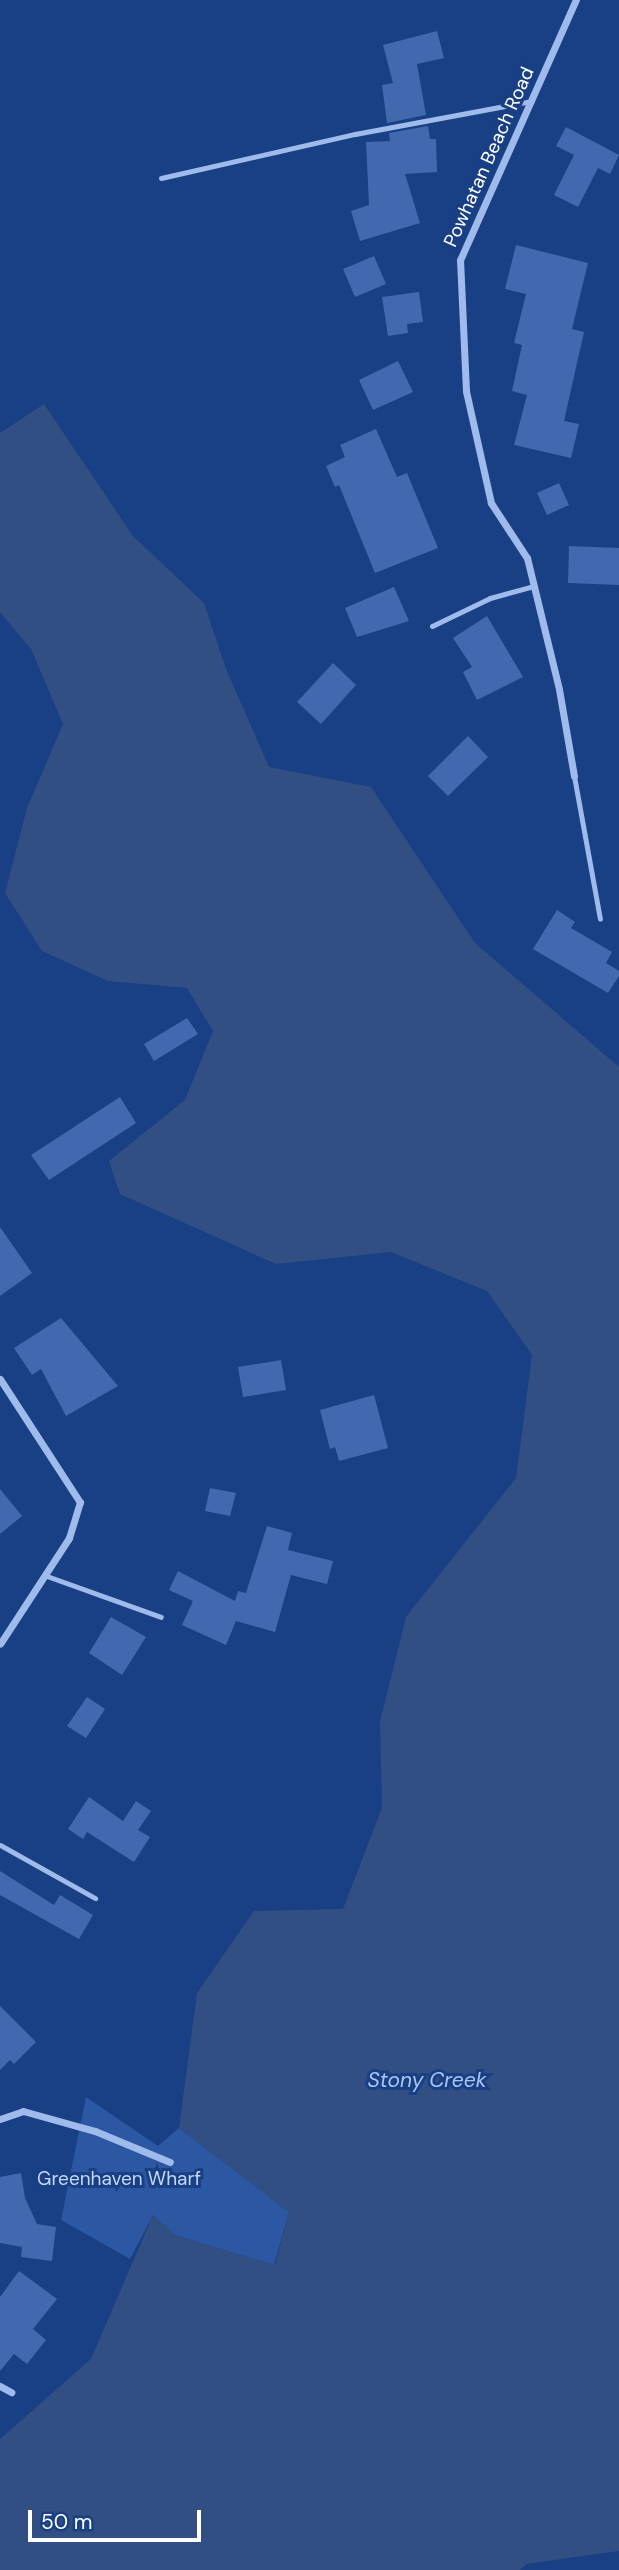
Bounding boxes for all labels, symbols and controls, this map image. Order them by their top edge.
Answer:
street label: Powhatan Beach Road [439,64,539,250]
water label: Stony Creek [367,2067,487,2093]
park label: Greenhaven Wharf [37,2168,201,2190]
scale bar [32,2496,205,2540]
text: 50 m [41,2508,92,2536]

